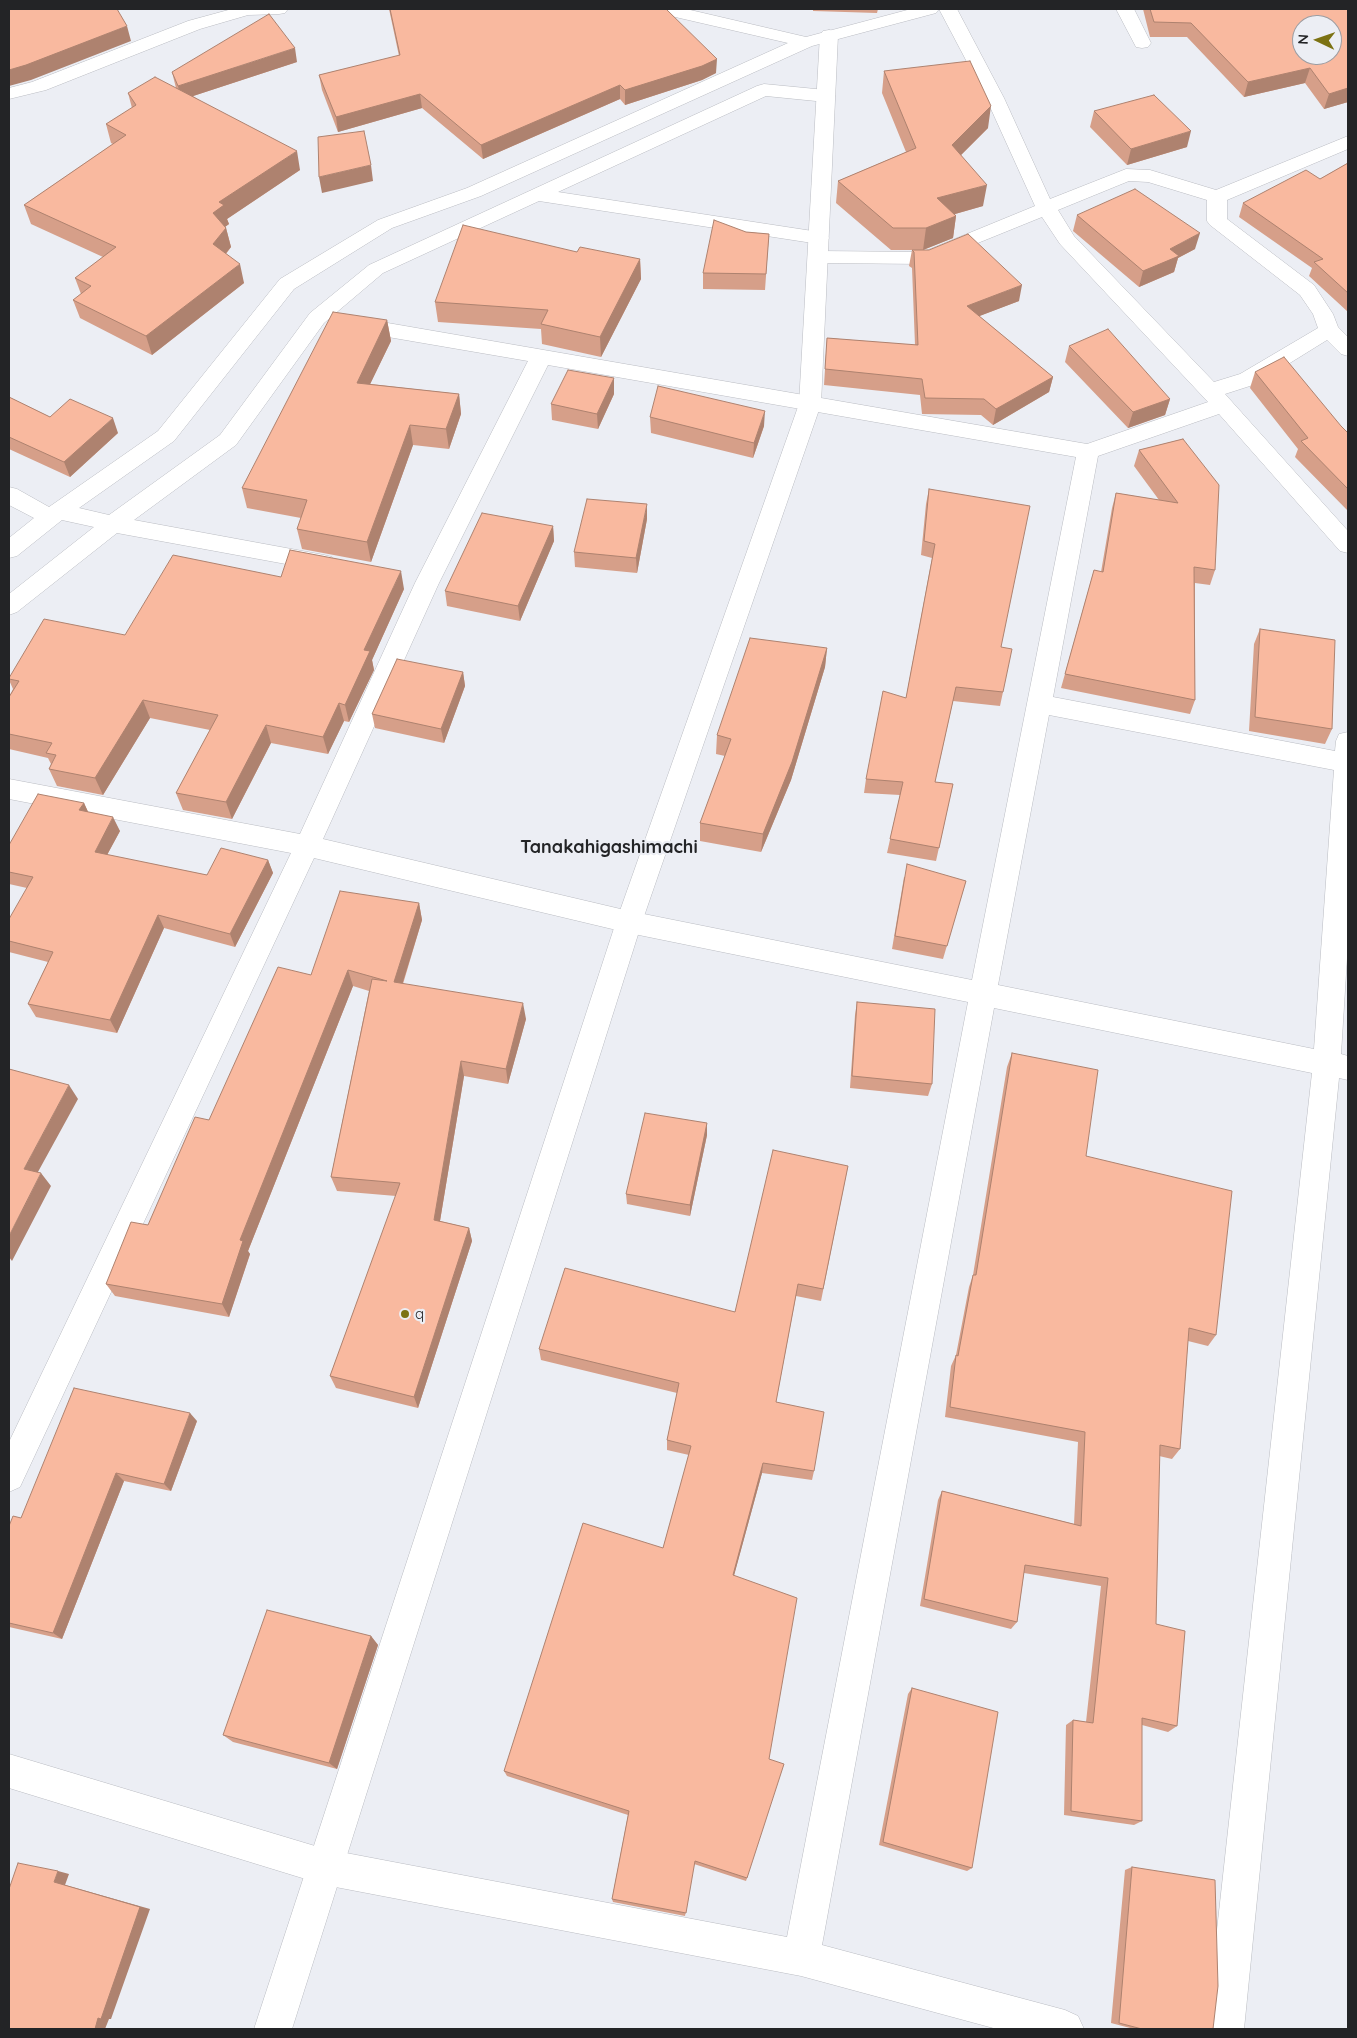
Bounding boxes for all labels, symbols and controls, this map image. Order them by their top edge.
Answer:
north arrow [1292,15,1342,65]
text: N [1294,34,1312,45]
district label: Tanakahigashimachi [520,837,698,859]
place label: q [415,1305,424,1323]
marker: q [399,1308,411,1320]

